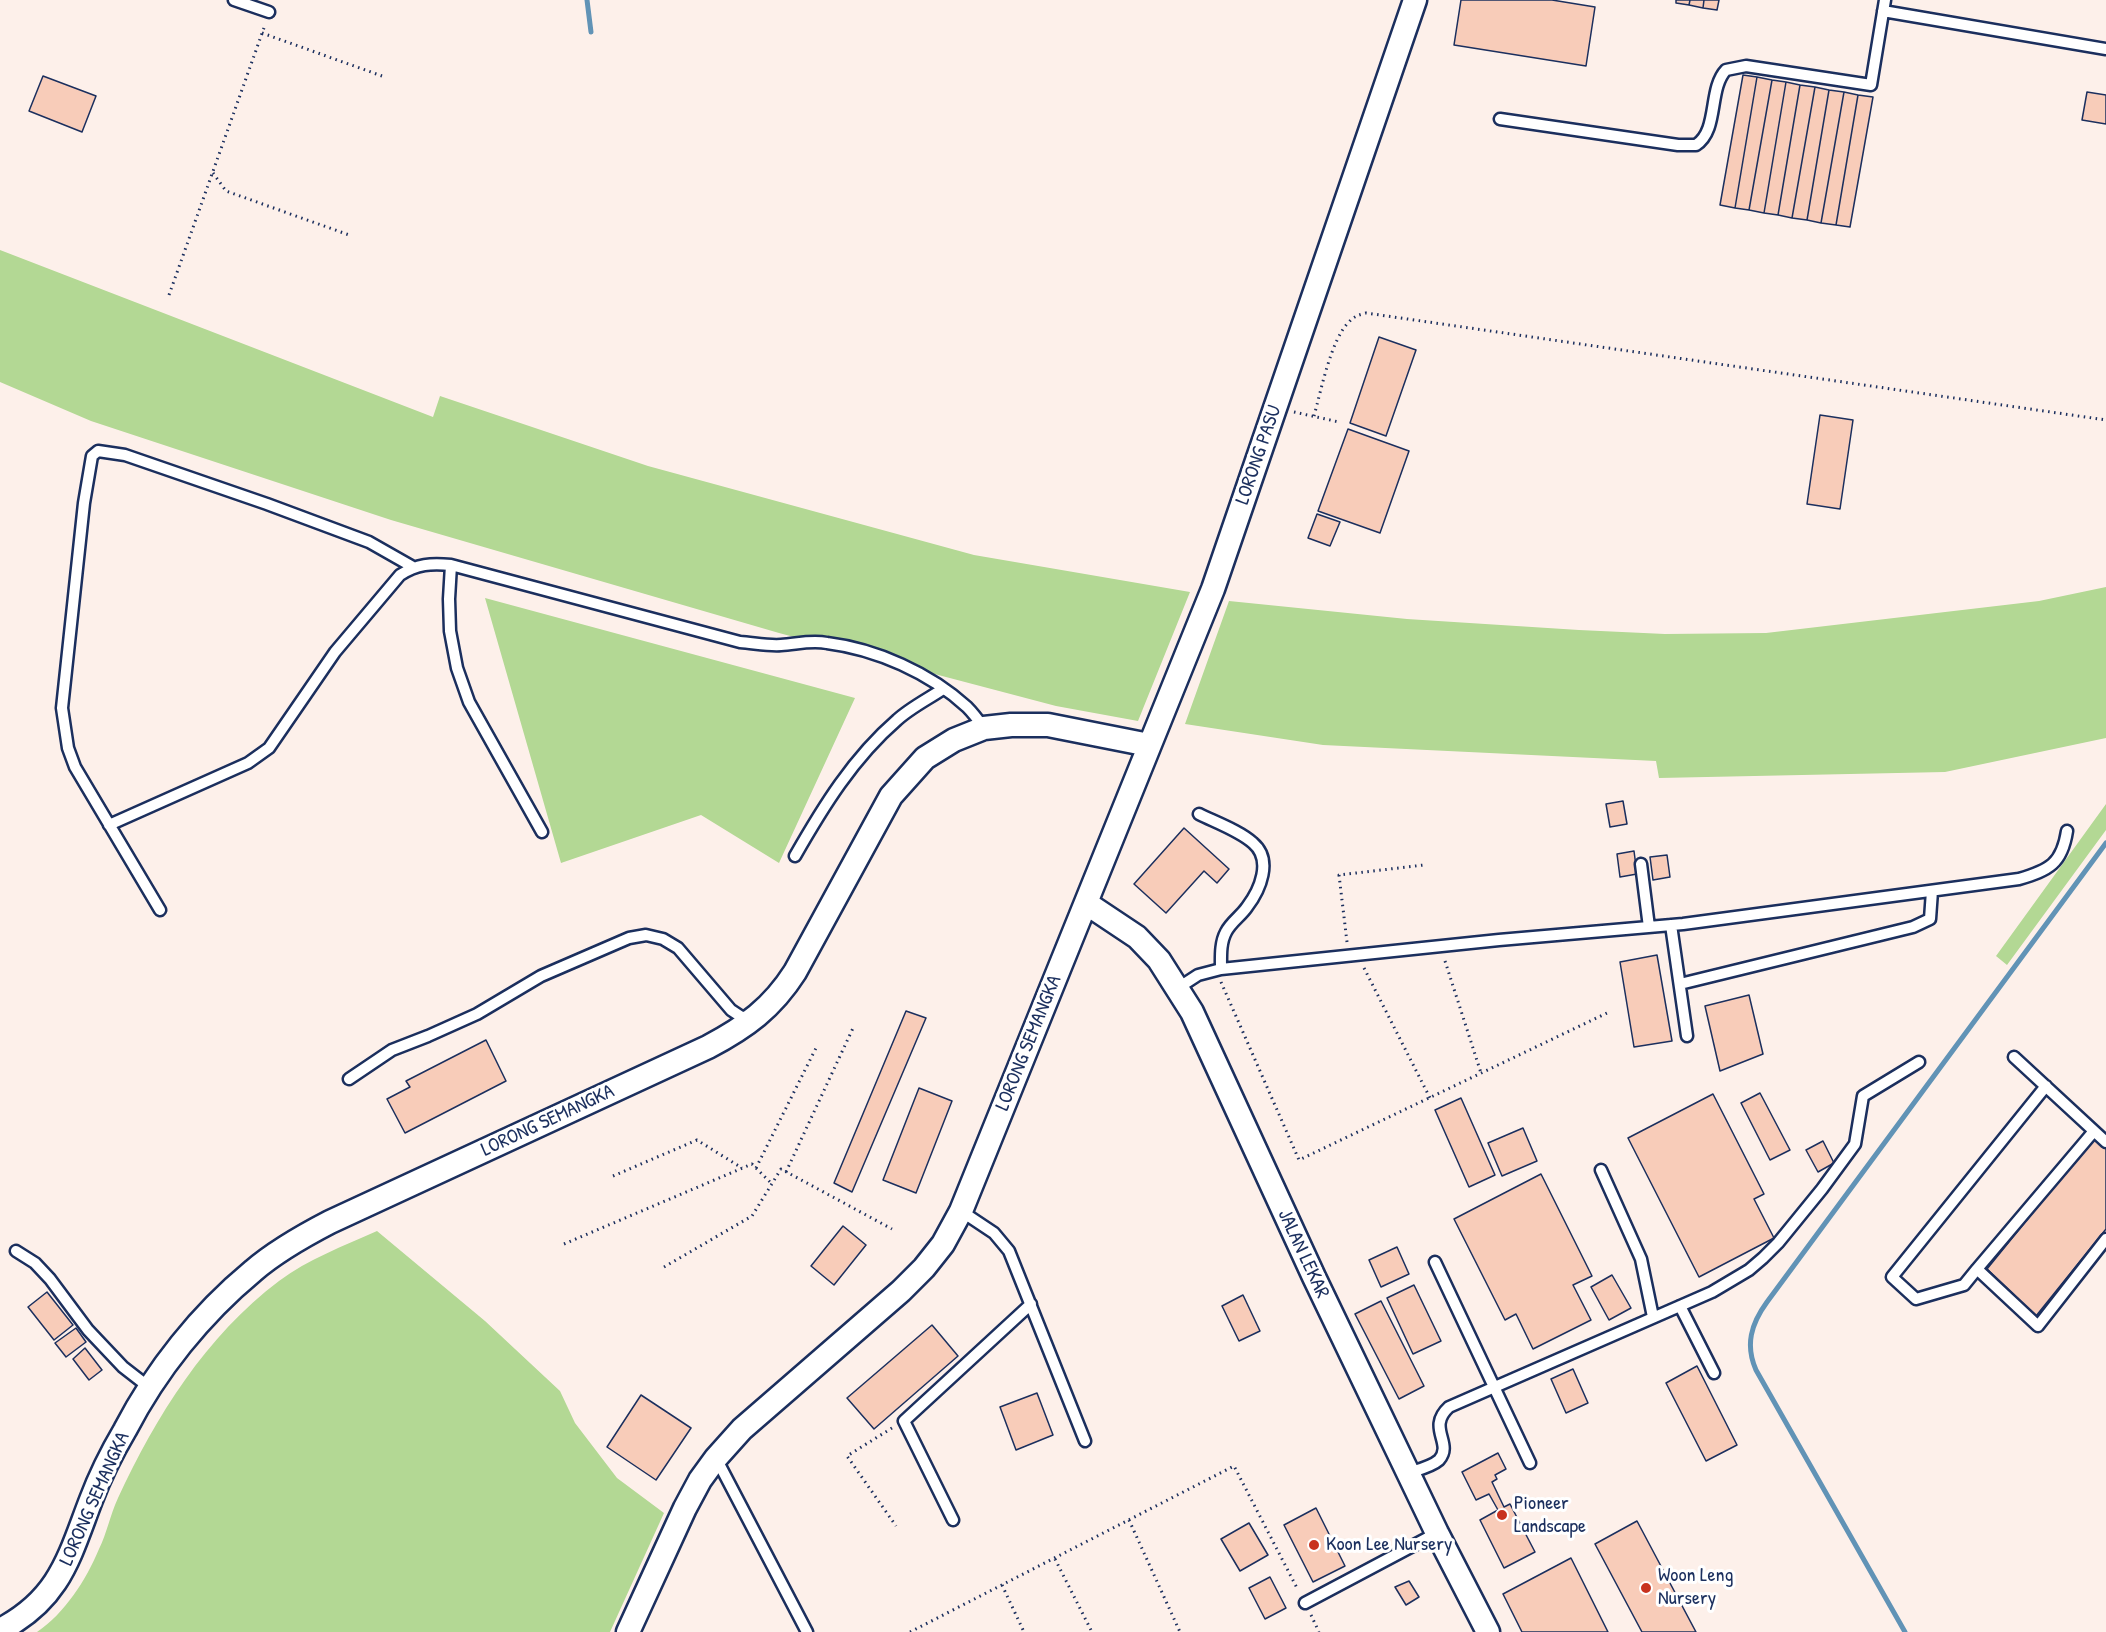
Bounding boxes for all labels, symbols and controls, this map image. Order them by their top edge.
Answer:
street label: LORONG PASU [1231,402,1287,508]
street label: LORONG SEMANGKA [991,972,1067,1114]
street label: LORONG SEMANGKA [478,1080,618,1162]
street label: JALAN LEKAR [1272,1206,1334,1302]
street label: LORONG SEMANGKA [55,1428,135,1570]
place label: Pioneer Landscape [1514,1492,1586,1539]
marker: Pioneer Landscape [1495,1508,1509,1522]
place label: Koon Lee Nursery [1326,1533,1452,1557]
marker: Koon Lee Nursery [1307,1538,1321,1552]
place label: Woon Leng Nursery [1658,1564,1733,1611]
marker: Woon Leng Nursery [1639,1581,1653,1595]

